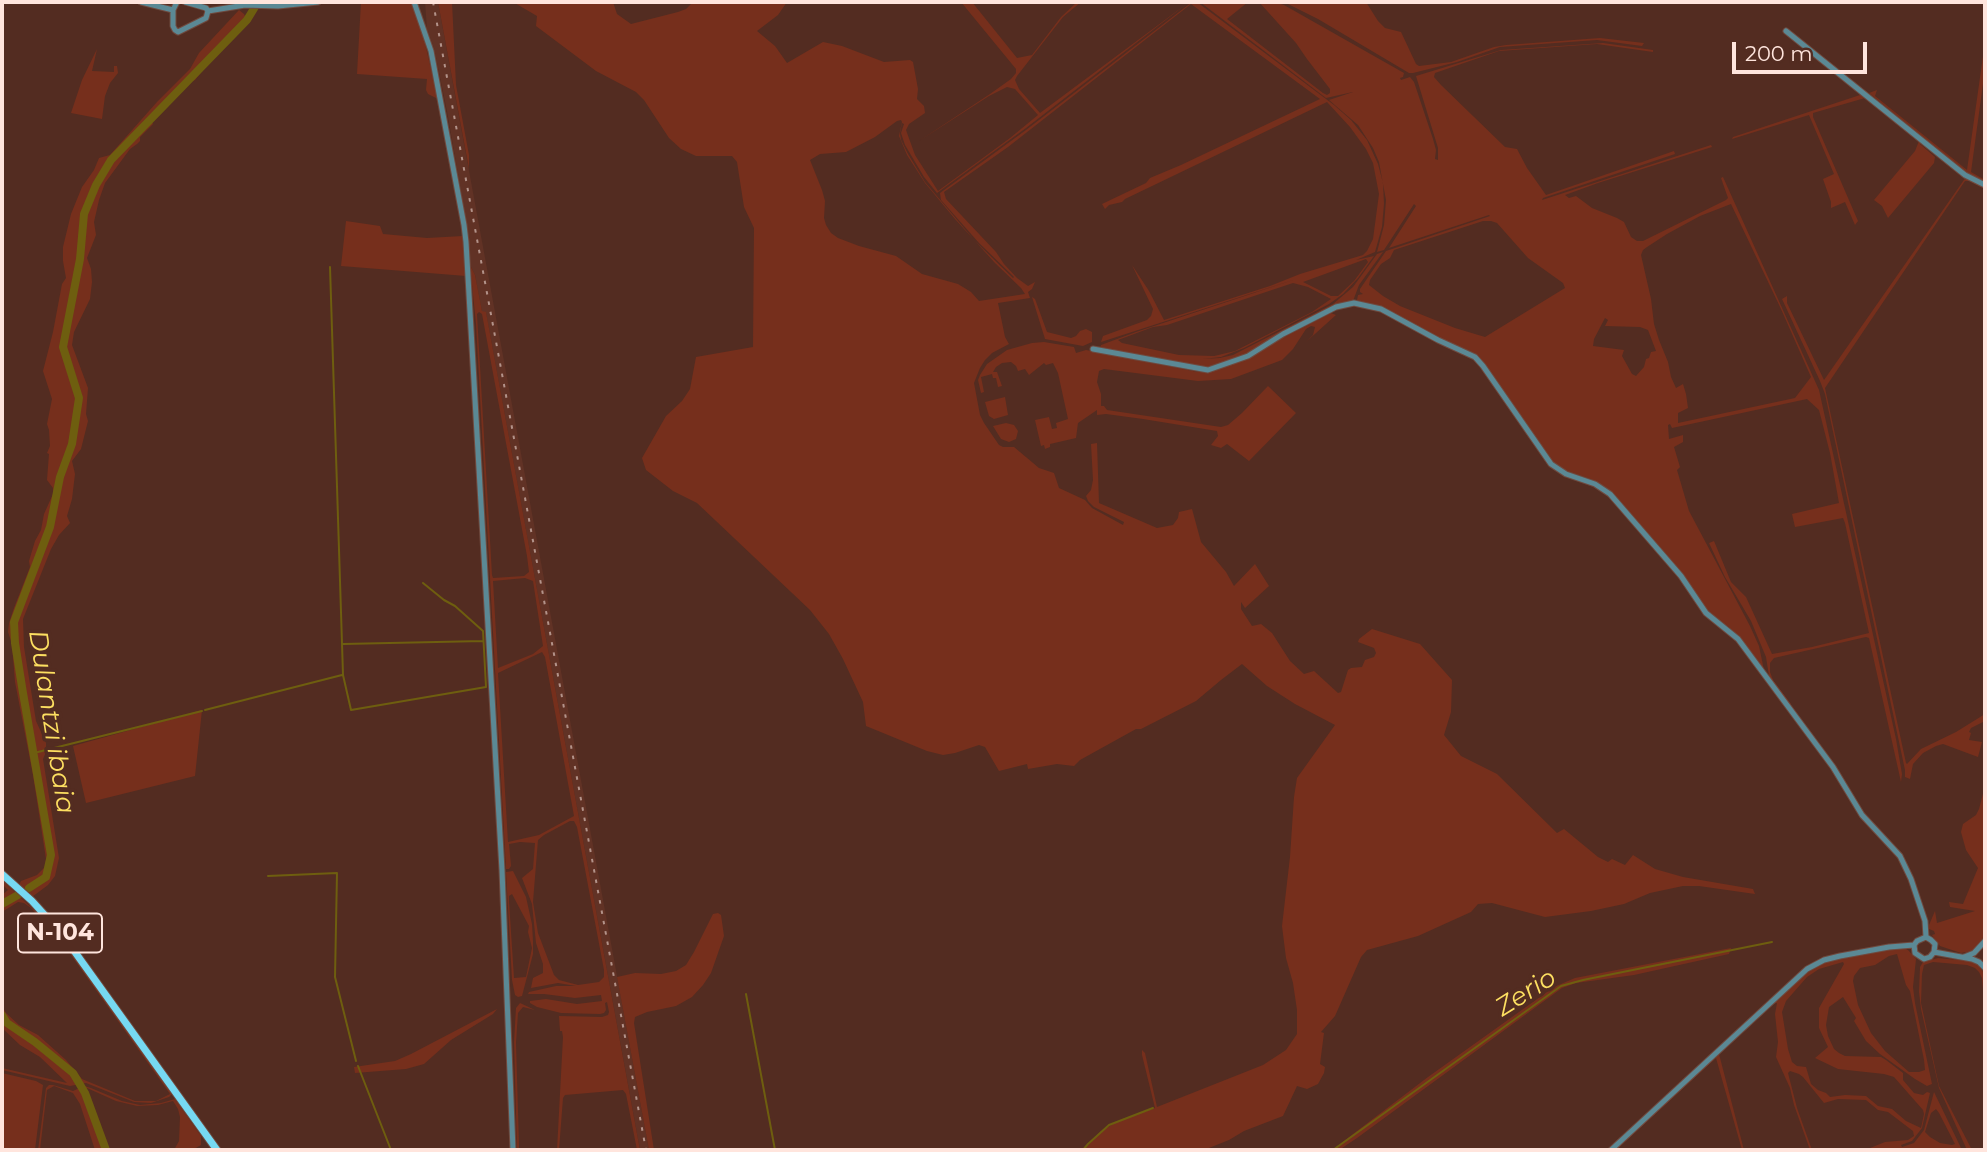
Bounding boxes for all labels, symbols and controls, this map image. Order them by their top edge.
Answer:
scale bar [1735,28,1870,72]
text: 200 m [1745,41,1812,66]
water label: Dulantzi ibaia [21,628,81,816]
road number: N-104 [18,914,102,952]
water label: Zerio [1490,962,1562,1024]

